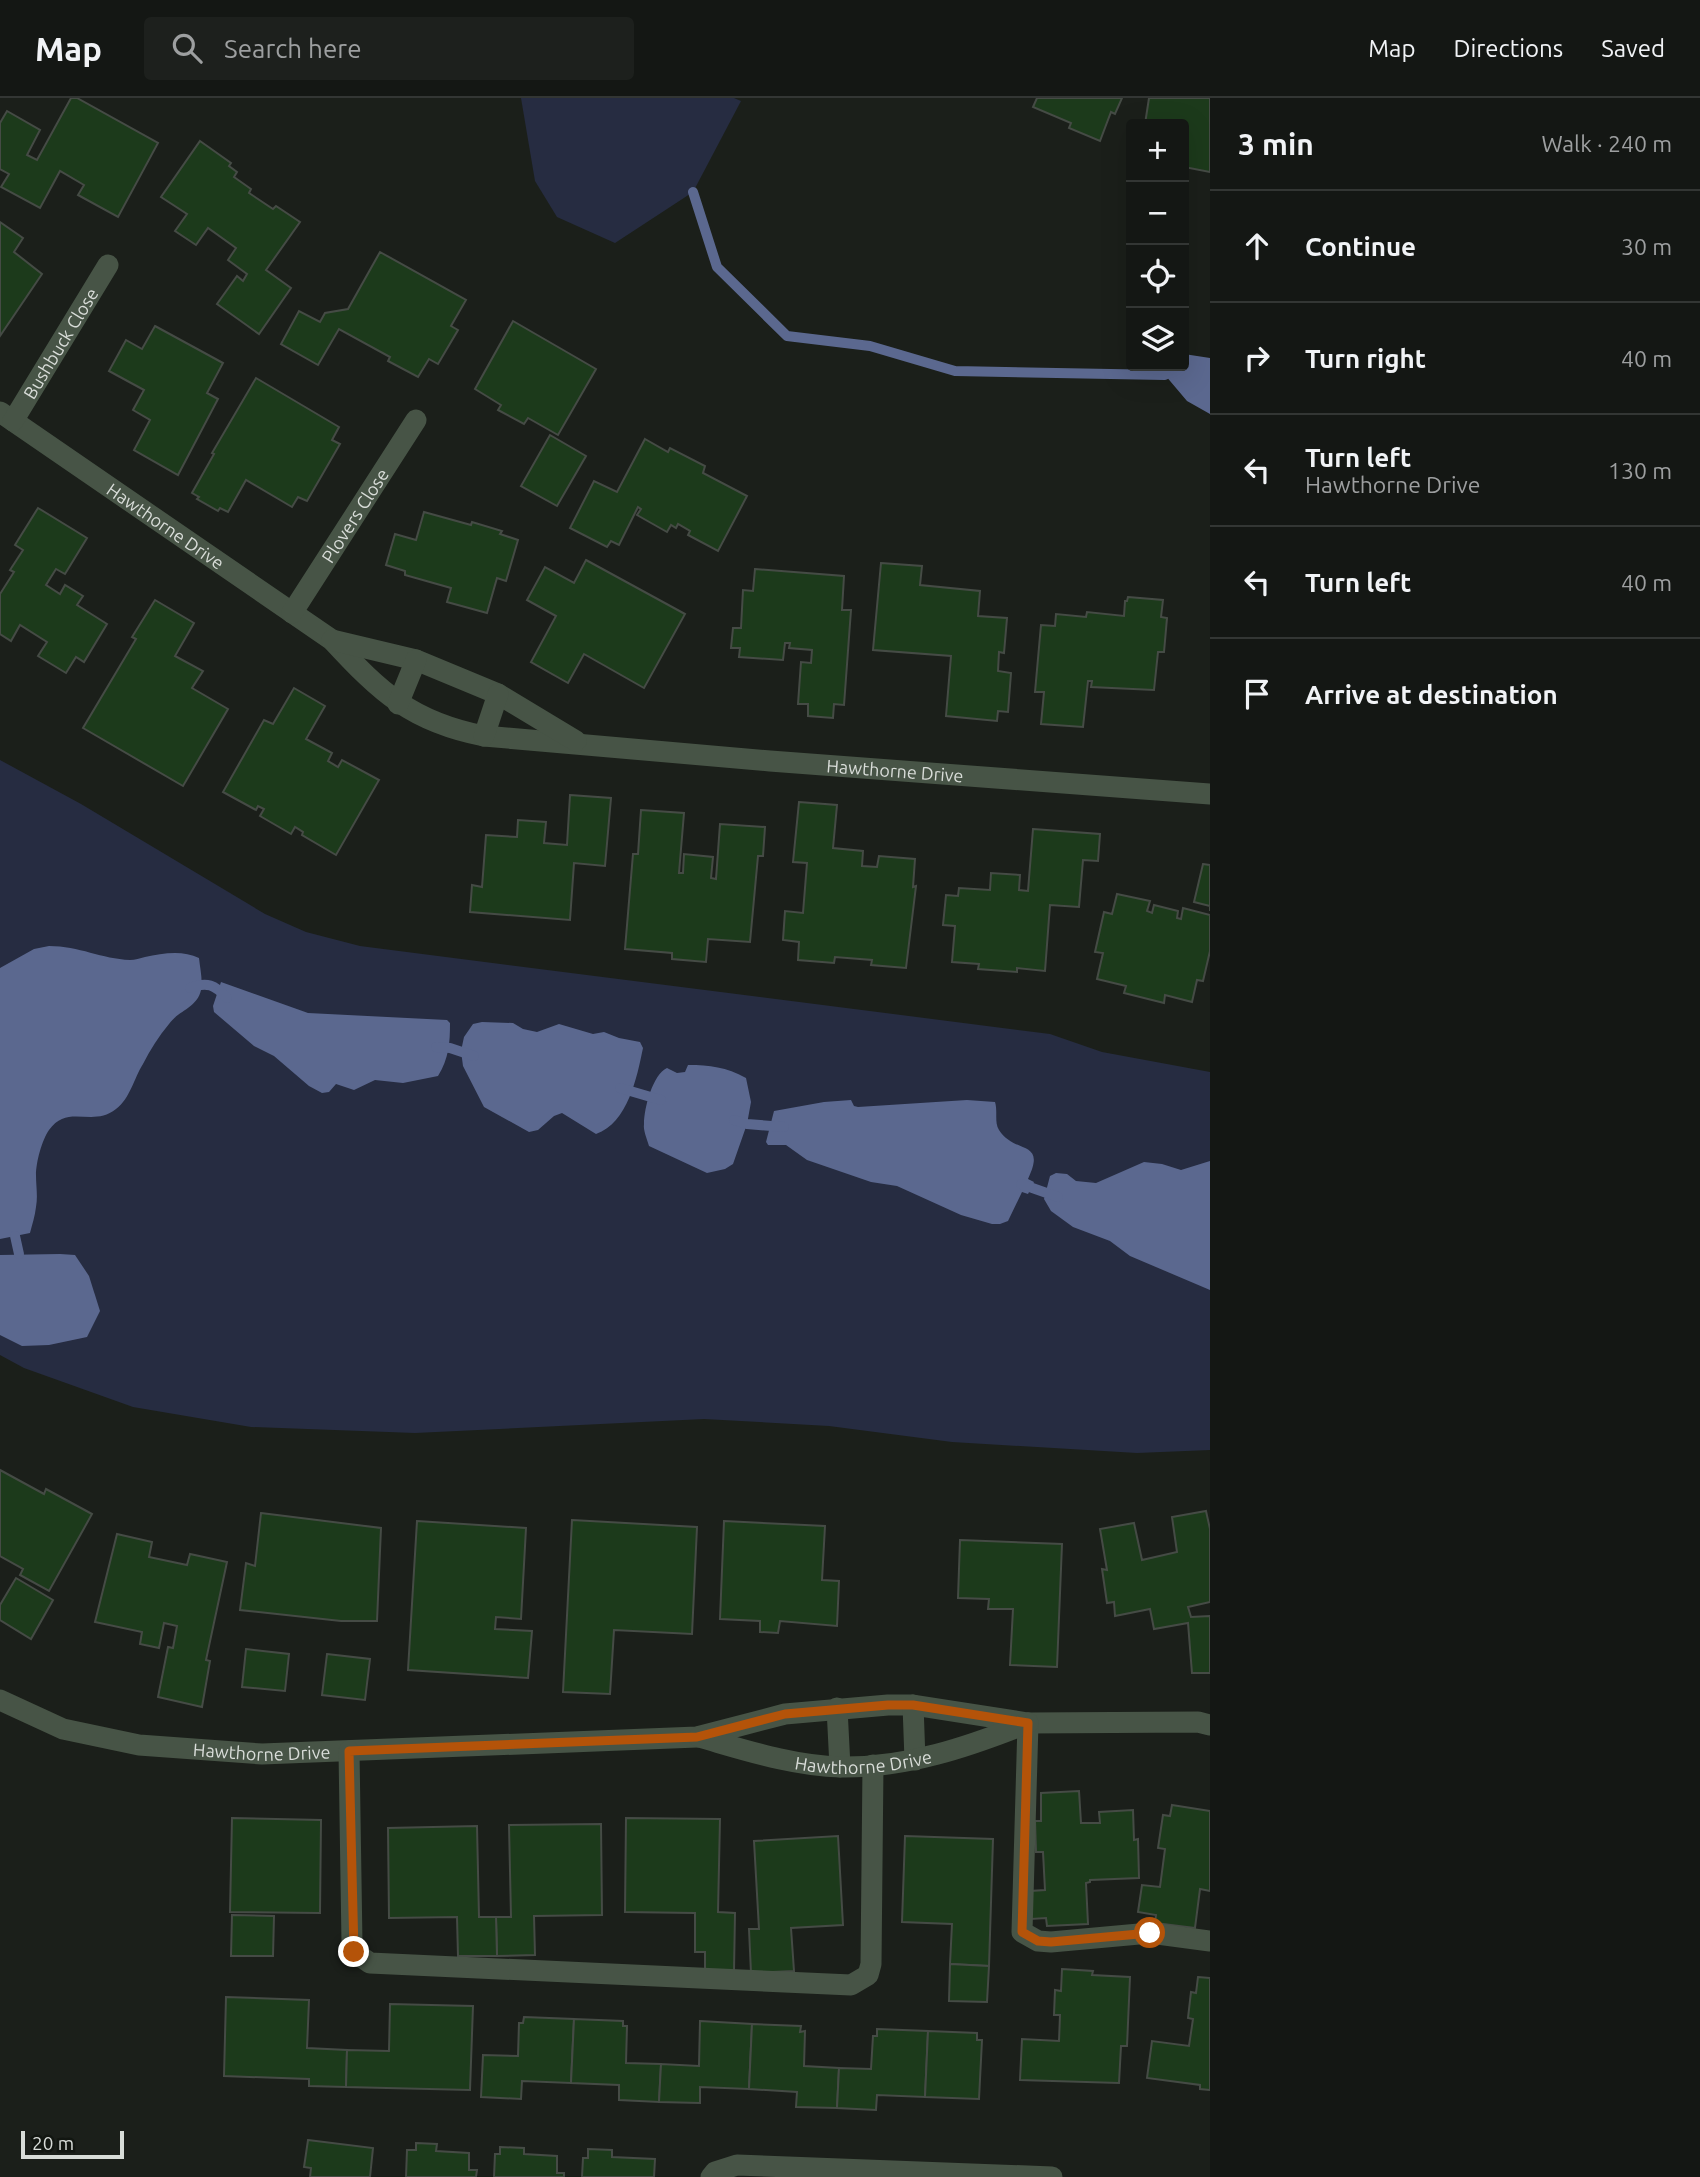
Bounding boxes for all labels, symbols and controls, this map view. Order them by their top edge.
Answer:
search box [144,17,634,80]
icon: search [168,29,206,67]
text: Map [35,30,102,67]
text: Search here [224,34,362,63]
text: Map [1368,35,1415,62]
text: Directions [1453,35,1563,62]
text: Saved [1601,35,1665,62]
map controls [1126,119,1189,371]
button: + [1126,119,1189,182]
text: 3 min [1238,127,1314,161]
text: Walk · 240 m [1541,131,1672,156]
button: − [1126,182,1189,245]
icon: ahead [1238,227,1276,265]
text: Continue [1305,232,1416,261]
text: 30 m [1621,234,1672,259]
button: locate [1126,245,1189,308]
street label: Bushbuck Close [19,284,102,402]
button: layers [1126,308,1189,371]
icon: right [1238,339,1276,377]
text: Turn right [1305,344,1426,373]
text: 40 m [1621,346,1672,371]
text: Turn left [1305,443,1411,472]
icon: left [1238,451,1276,489]
text: 130 m [1608,458,1672,483]
street label: Plovers Close [317,465,392,566]
text: Hawthorne Drive [1305,472,1481,497]
street label: Hawthorne Drive [103,479,228,573]
icon: left [1238,563,1276,601]
text: Turn left [1305,568,1411,597]
text: 40 m [1621,570,1672,595]
icon: arrive [1238,675,1276,713]
text: Arrive at destination [1305,680,1558,709]
street label: Hawthorne Drive [826,755,964,785]
street label: Hawthorne Drive [192,1739,331,1764]
street label: Hawthorne Drive [793,1746,934,1777]
route start [1134,1917,1165,1948]
route end [338,1936,369,1967]
scale bar [21,2128,124,2160]
text: 20 m [32,2132,74,2154]

